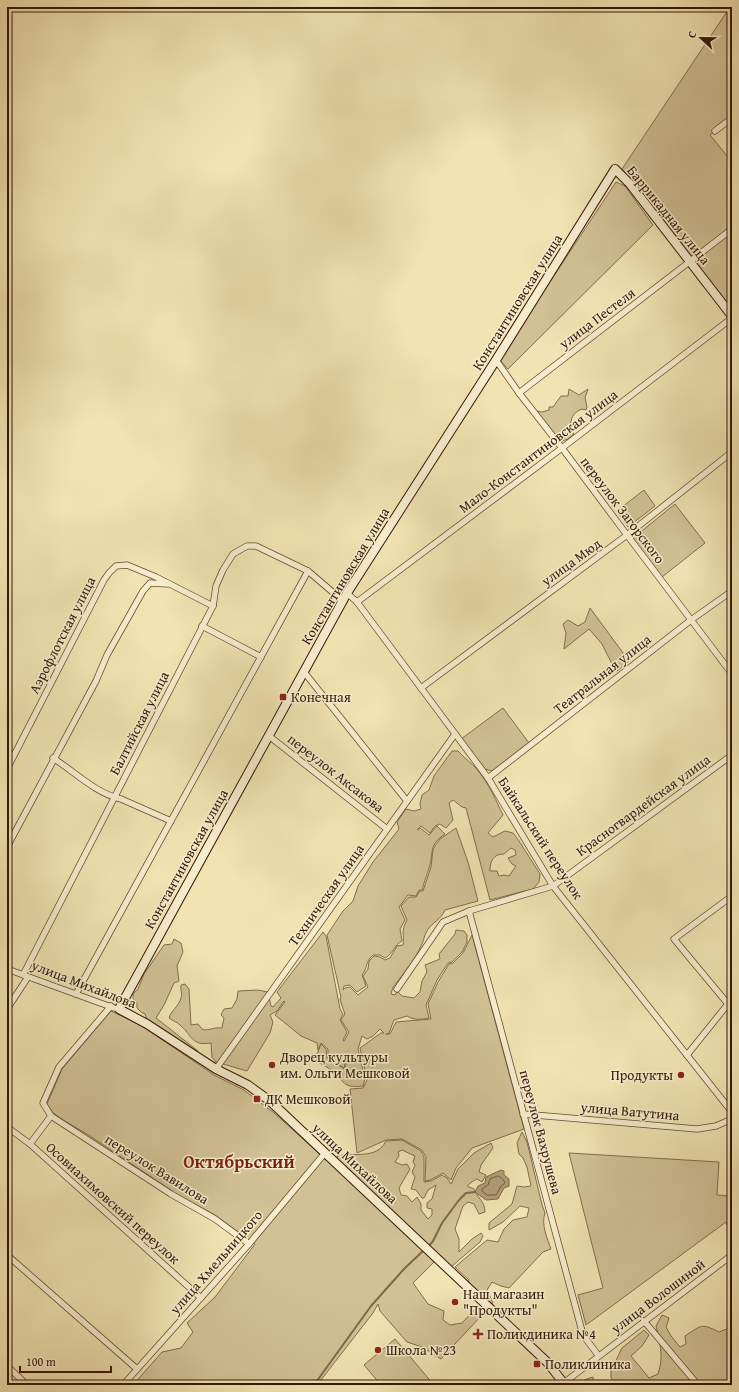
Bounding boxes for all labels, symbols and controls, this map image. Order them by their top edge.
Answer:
north arrow [681,18,721,58]
text: С [683,28,700,40]
street label: Баррикадная улица [623,161,715,269]
street label: Константиновская улица [467,230,567,374]
street label: улица Пестеля [554,283,639,354]
street label: Мало-Константиновская улица [454,384,622,517]
street label: переулок Загорского [576,452,670,568]
street label: Константиновская улица [296,503,394,648]
street label: улица Мюд [536,533,605,591]
street label: Аэрофлотская улица [24,573,100,697]
street label: Театральная улица [549,629,655,719]
street label: Балтийская улица [104,667,174,778]
place label: Конечная [291,687,351,707]
marker: Конечная [278,692,288,702]
street label: переулок Аксакова [283,729,389,817]
street label: Красногвардейская улица [572,749,715,861]
street label: Байкальский переулок [494,773,589,904]
street label: Константиновская улица [139,785,233,932]
street label: Техническая улица [283,840,369,950]
street label: улица Михайлова [28,954,140,1013]
place label: Дворец культуры им. Ольги Мешковой [279,1047,410,1083]
marker: Дворец культуры им. Ольги Мешковой [267,1060,277,1070]
place label: Продукты [611,1065,673,1085]
street label: переулок Вахрушева [515,1068,567,1197]
marker: Продукты [676,1070,686,1080]
place label: ДК Мешковой [264,1089,351,1109]
marker: ДК Мешковой [252,1094,262,1104]
street label: улица Ватутина [579,1097,681,1125]
street label: улица Михайлова [307,1117,403,1208]
street label: переулок Вавилова [101,1129,213,1209]
street label: Осовиахимовский переулок [42,1137,185,1269]
district label: Октябрьский [183,1148,295,1175]
street label: улица Хмельницкого [164,1205,267,1319]
street label: улица Волошиной [606,1254,709,1339]
place label: Наш магазин "Продукты" [463,1284,544,1320]
marker: Наш магазин "Продукты" [450,1297,460,1307]
place label: Поликдиника №4 [487,1324,596,1344]
marker: Поликдиника №4 [472,1328,484,1340]
place label: Школа №23 [386,1340,456,1360]
marker: Школа №23 [373,1345,383,1355]
scale bar [20,1348,111,1374]
text: 100 m [26,1353,56,1370]
place label: Поликлиника [545,1354,631,1374]
marker: Поликлиника [532,1359,542,1369]

